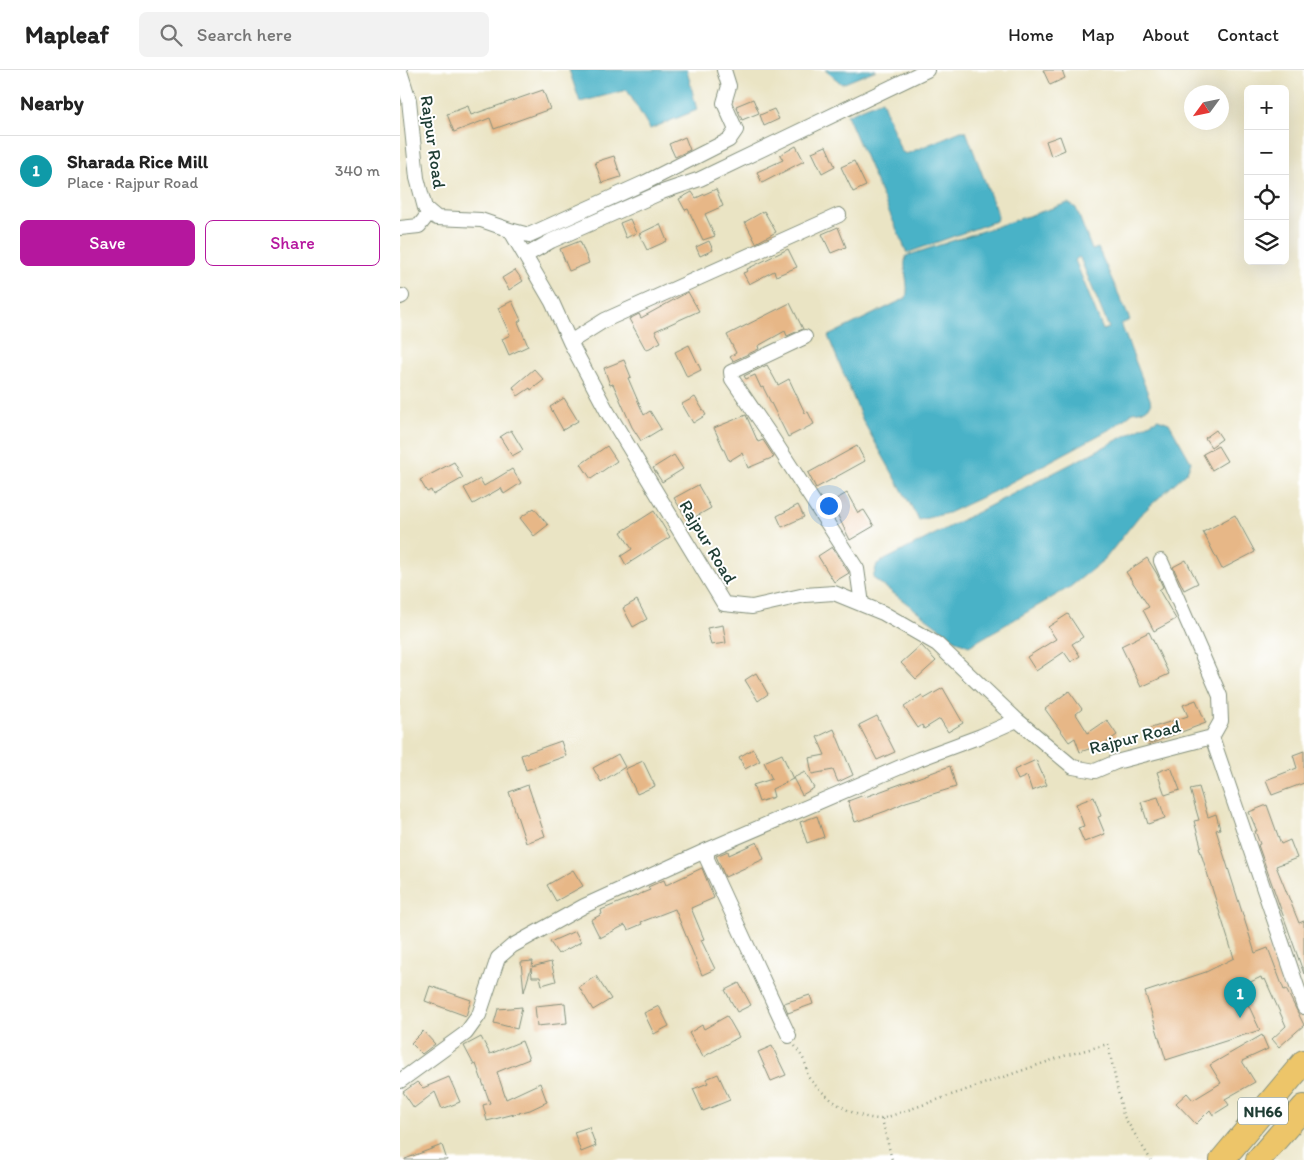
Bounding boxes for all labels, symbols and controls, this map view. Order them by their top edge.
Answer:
search box [139,12,489,57]
text: Mapleaf [25,20,109,49]
icon: search [157,21,185,49]
text: Search here [197,23,292,46]
text: Home [1008,24,1054,46]
text: Map [1082,24,1115,46]
text: About [1143,24,1189,46]
text: Contact [1217,24,1279,46]
north arrow [1184,85,1229,130]
map controls [1244,85,1289,265]
button: + [1244,85,1289,130]
text: Nearby [20,90,84,115]
street label: Rajpur Road [416,94,450,190]
button: − [1244,130,1289,175]
text: Sharada Rice Mill [67,150,208,173]
text: 1 [32,161,40,180]
text: 340 m [335,161,380,180]
text: Place · Rajpur Road [67,173,198,192]
button: locate [1244,175,1289,220]
button: Save [20,220,195,266]
button: Share [205,220,380,266]
button: layers [1244,220,1289,265]
your location [816,493,842,519]
street label: Rajpur Road [674,496,742,588]
street label: Rajpur Road [1087,715,1183,759]
pin: 1 [1224,977,1256,1018]
road number: NH66 [1238,1098,1288,1124]

